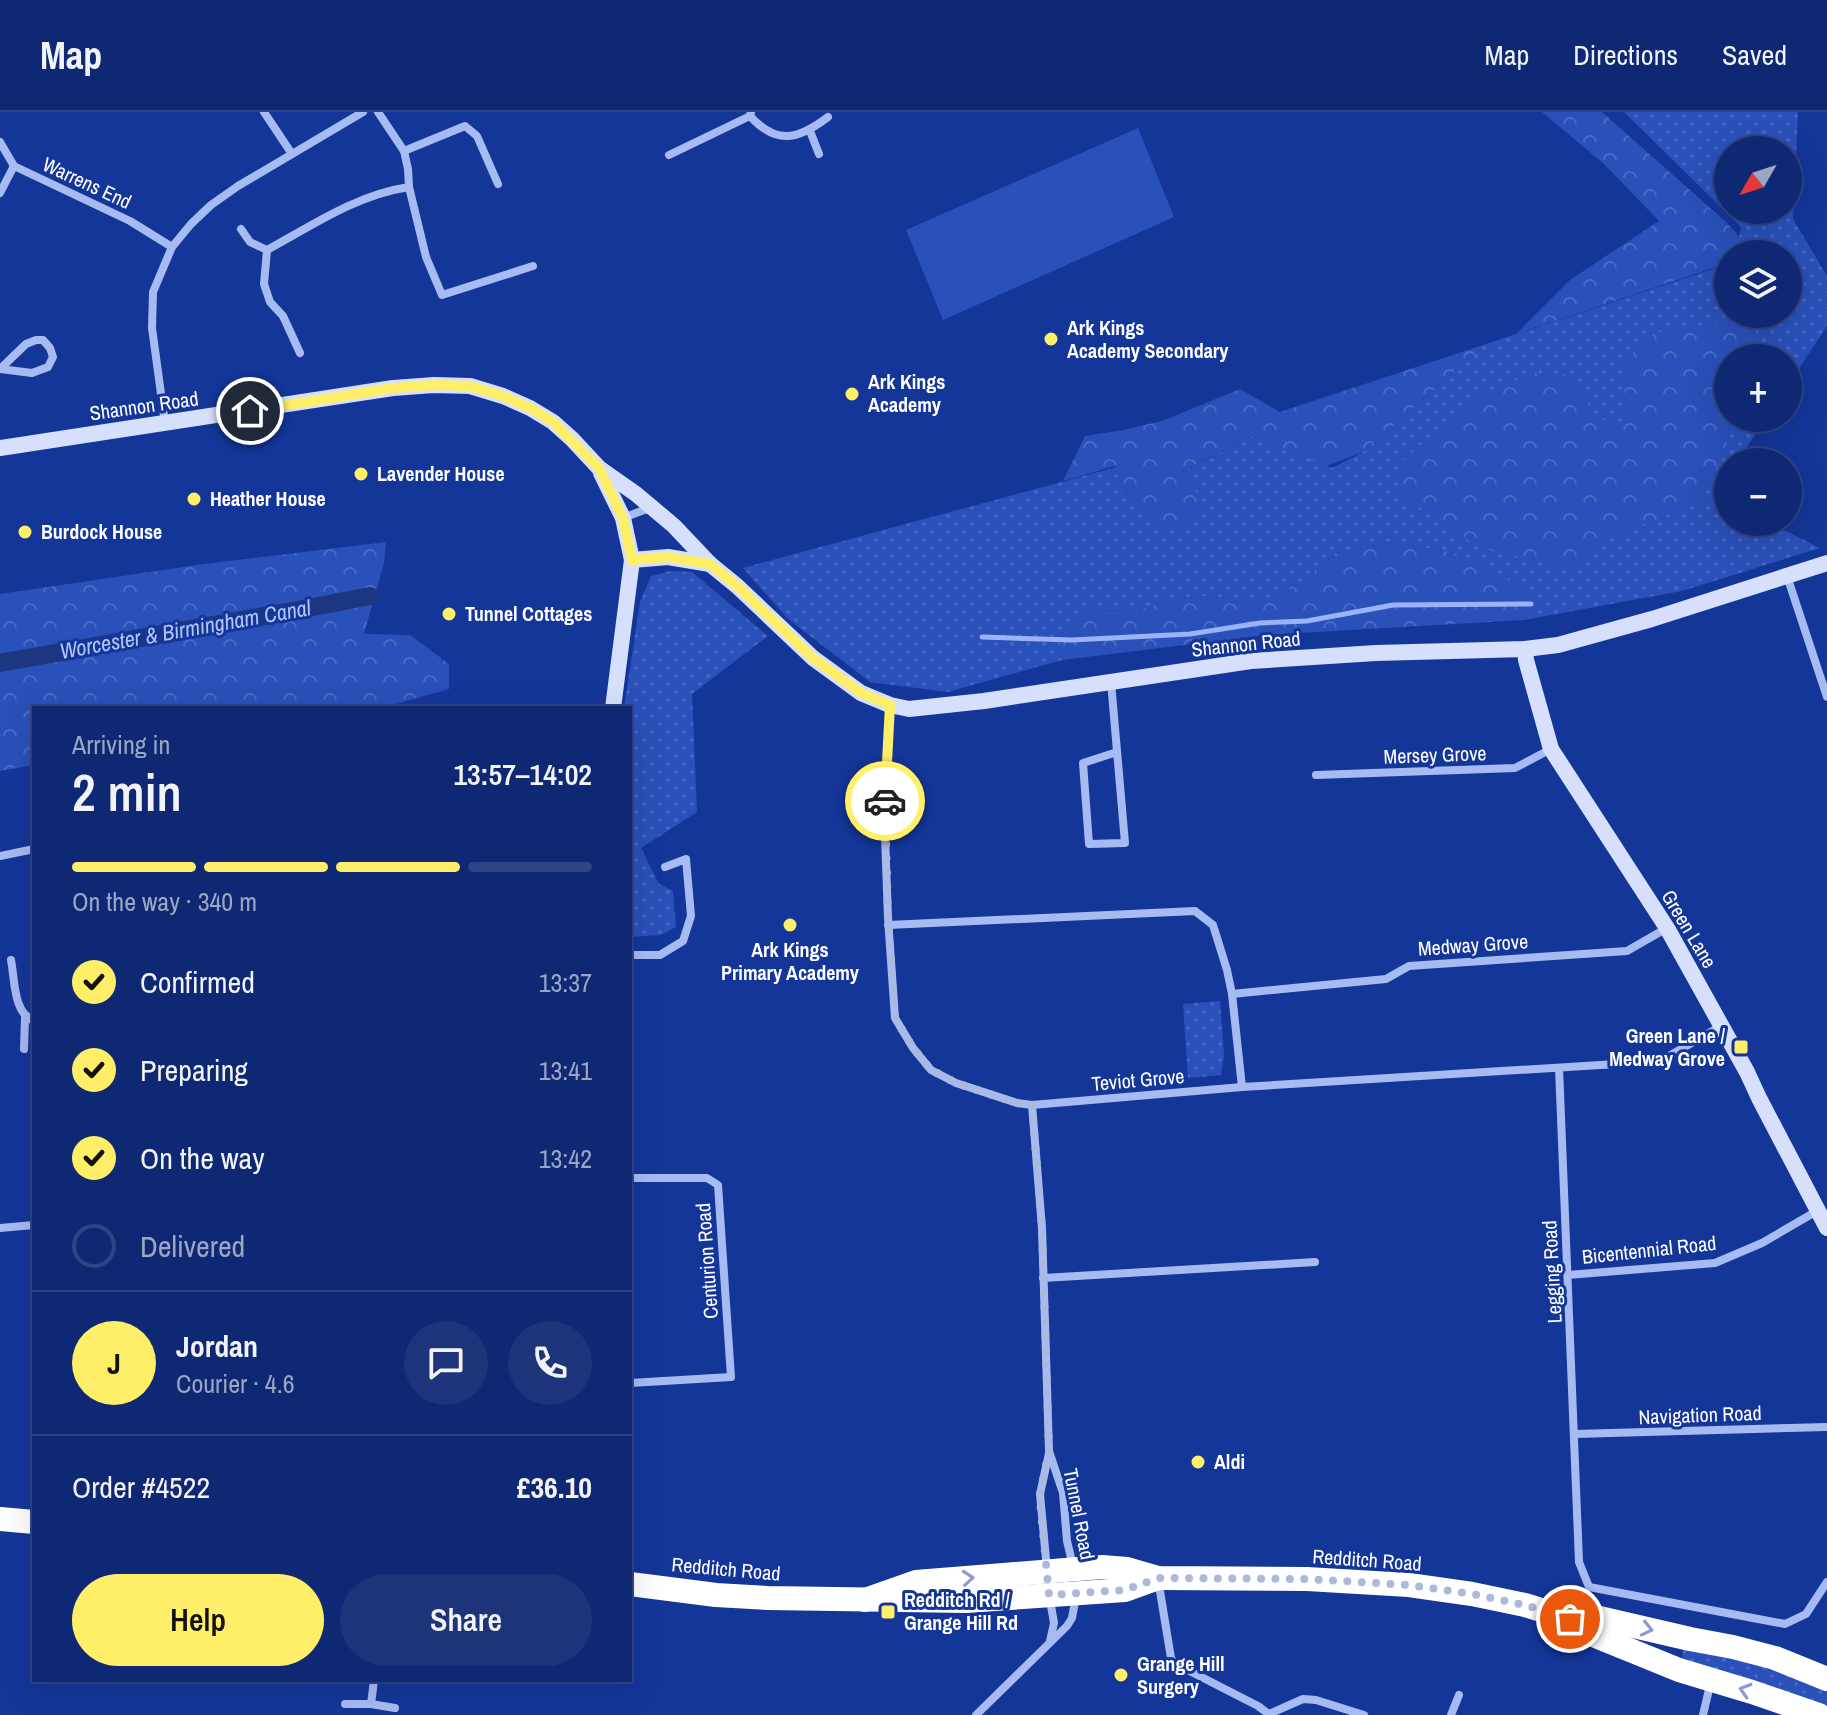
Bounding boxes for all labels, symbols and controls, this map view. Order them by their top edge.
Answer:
text: Map [40,30,102,81]
text: Map [1485,36,1529,74]
text: Directions [1573,36,1678,74]
text: Saved [1722,36,1787,74]
north arrow [1714,136,1802,224]
map controls [1714,136,1802,536]
street label: Warrens End [38,150,136,215]
button: layers [1714,240,1802,328]
place label: Ark Kings Academy Secondary [1067,314,1229,364]
marker: Ark Kings Academy Secondary [1042,330,1060,348]
button: + [1714,344,1802,432]
place label: Ark Kings Academy [868,368,945,418]
pin [216,377,284,445]
street label: Shannon Road [88,385,200,426]
marker: Ark Kings Academy [843,385,861,403]
icon: home [228,389,272,433]
button: − [1714,448,1802,536]
place label: Lavender House [377,460,505,487]
marker: Lavender House [352,465,370,483]
place label: Heather House [210,485,326,512]
marker: Heather House [185,490,203,508]
place label: Burdock House [41,518,162,545]
marker: Burdock House [16,523,34,541]
water label: Worcester & Birmingham Canal [57,592,314,666]
place label: Tunnel Cottages [465,600,592,627]
marker: Tunnel Cottages [440,605,458,623]
street label: Shannon Road [1190,624,1302,663]
text: Arriving in [72,727,170,762]
street label: Mersey Grove [1383,739,1487,770]
text: 13:57–14:02 [453,754,592,794]
text: 2 min [72,757,182,827]
courier [845,761,925,841]
icon: car [863,779,907,823]
text: On the way · 340 m [72,884,257,919]
street label: Green Lane [1656,885,1723,973]
marker: Ark Kings Primary Academy [781,916,799,934]
street label: Medway Grove [1417,927,1529,962]
place label: Ark Kings Primary Academy [721,936,860,986]
icon: check [72,960,116,1004]
text: Confirmed [140,962,255,1002]
text: 13:37 [539,965,592,1000]
place label: Green Lane / Medway Grove [1609,1022,1725,1072]
marker: Green Lane / Medway Grove [1732,1038,1750,1056]
icon: check [72,1048,116,1092]
text: Preparing [140,1050,248,1090]
text: 13:41 [539,1053,592,1088]
street label: Teviot Grove [1090,1062,1185,1097]
icon: check [72,1136,116,1180]
text: On the way [140,1138,264,1178]
text: 13:42 [539,1141,592,1176]
street label: Centurion Road [689,1202,724,1320]
street label: Legging Road [1535,1220,1568,1324]
text: Delivered [140,1226,245,1266]
street label: Bicentennial Road [1580,1229,1717,1270]
button: chat [404,1321,488,1405]
button: phone [508,1321,592,1405]
text: Jordan [176,1326,258,1366]
text: J [107,1343,121,1383]
text: Courier · 4.6 [176,1366,295,1401]
street label: Navigation Road [1638,1399,1762,1430]
place label: Aldi [1214,1448,1245,1475]
marker: Aldi [1189,1453,1207,1471]
street label: Tunnel Road [1057,1466,1102,1562]
text: Order #4522 [72,1467,210,1507]
text: £36.10 [517,1467,592,1507]
street label: Redditch Road [1312,1542,1423,1577]
street label: Redditch Road [670,1550,782,1587]
one-way arrow [962,1569,975,1586]
button: Help [72,1574,324,1666]
button: Share [340,1574,592,1666]
pin [1536,1585,1604,1653]
place label: Redditch Rd / Grange Hill Rd [904,1586,1018,1636]
icon: bag [1548,1597,1592,1641]
marker: Redditch Rd / Grange Hill Rd [879,1603,897,1621]
one-way arrow [1639,1620,1653,1637]
place label: Grange Hill Surgery [1137,1650,1225,1700]
marker: Grange Hill Surgery [1112,1666,1130,1684]
one-way arrow [1738,1683,1752,1699]

